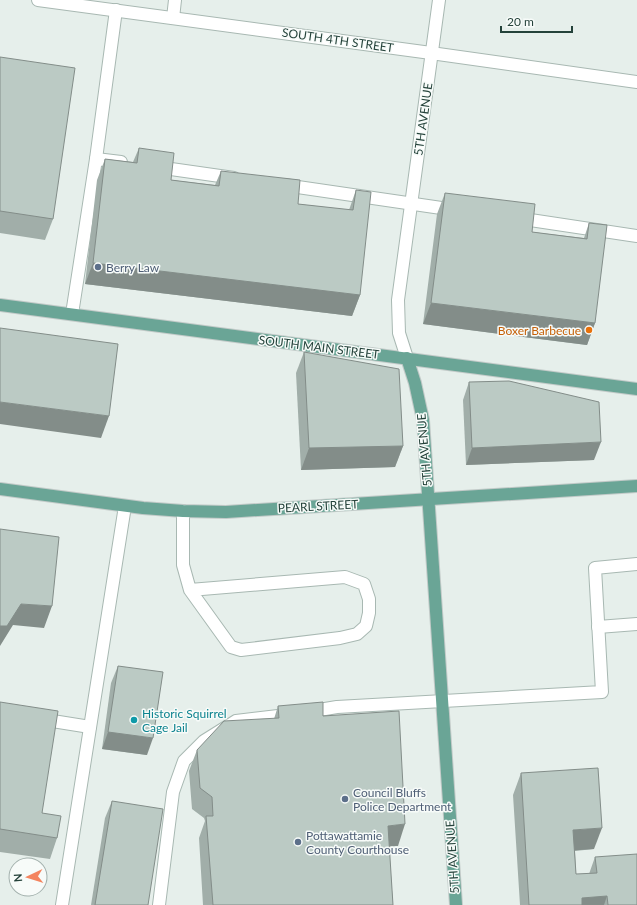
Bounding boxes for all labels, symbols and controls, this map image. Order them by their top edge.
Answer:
scale bar [501,8,572,34]
text: 20 m [507,14,534,29]
street label: SOUTH 4TH STREET [281,25,395,55]
street label: 5TH AVENUE [410,82,436,156]
place label: Berry Law [106,260,160,275]
marker: Berry Law [93,262,103,272]
place label: Boxer Barbecue [498,323,581,338]
marker: Boxer Barbecue [584,325,594,335]
street label: SOUTH MAIN STREET [258,332,380,362]
street label: 5TH AVENUE [413,413,435,487]
street label: PEARL STREET [277,496,359,516]
place label: Historic Squirrel Cage Jail [142,706,227,735]
marker: Historic Squirrel Cage Jail [129,715,139,725]
place label: Council Bluffs Police Department [353,785,452,814]
marker: Council Bluffs Police Department [340,794,350,804]
street label: 5TH AVENUE [442,820,462,894]
place label: Pottawattamie County Courthouse [306,828,409,857]
marker: Pottawattamie County Courthouse [293,837,303,847]
north arrow [8,857,48,897]
text: N [11,873,24,882]

